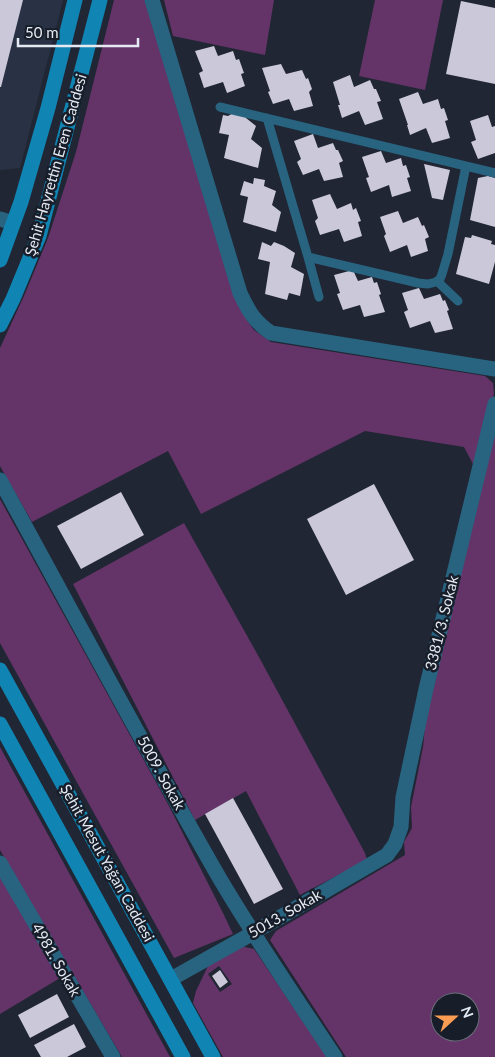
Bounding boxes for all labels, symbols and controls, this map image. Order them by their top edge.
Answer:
scale bar [18,15,138,47]
text: 50 m [25,23,59,41]
street label: Şehit Hayrettin Eren Caddesi [20,72,90,258]
street label: 3381/3. Sokak [421,573,462,672]
street label: 5009. Sokak [134,733,190,813]
street label: Şehit Mesut Yağan Caddesi [57,781,159,944]
street label: 5013. Sokak [245,885,325,941]
street label: 4981. Sokak [29,920,85,1000]
north arrow [430,992,480,1042]
text: N [458,1004,477,1020]

